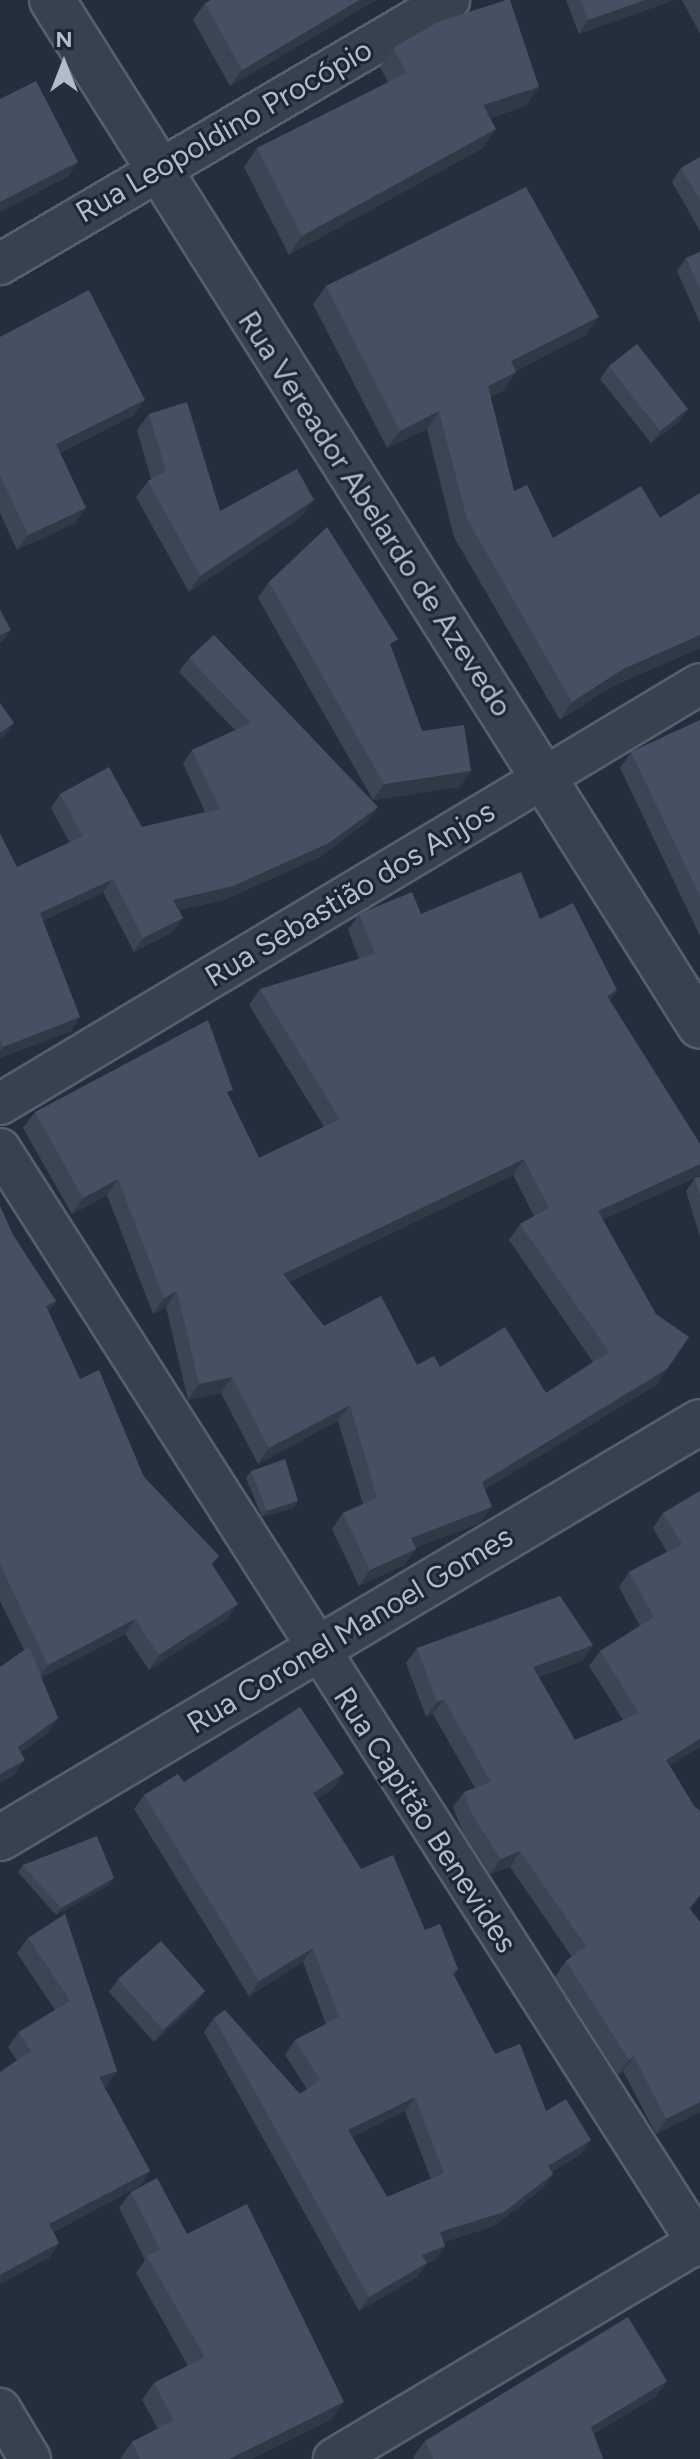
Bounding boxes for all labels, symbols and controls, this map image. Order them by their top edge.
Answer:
north arrow [24,24,104,104]
text: N [55,26,73,53]
street label: Rua Leopoldino Procópio [70,31,378,231]
street label: Rua Vereador Abelardo de Azevedo [230,304,520,724]
street label: Rua Sebastião dos Anjos [199,793,501,995]
street label: Rua Coronel Manoel Gomes [181,1518,519,1742]
street label: Rua Capitão Benevides [326,1681,524,1959]

